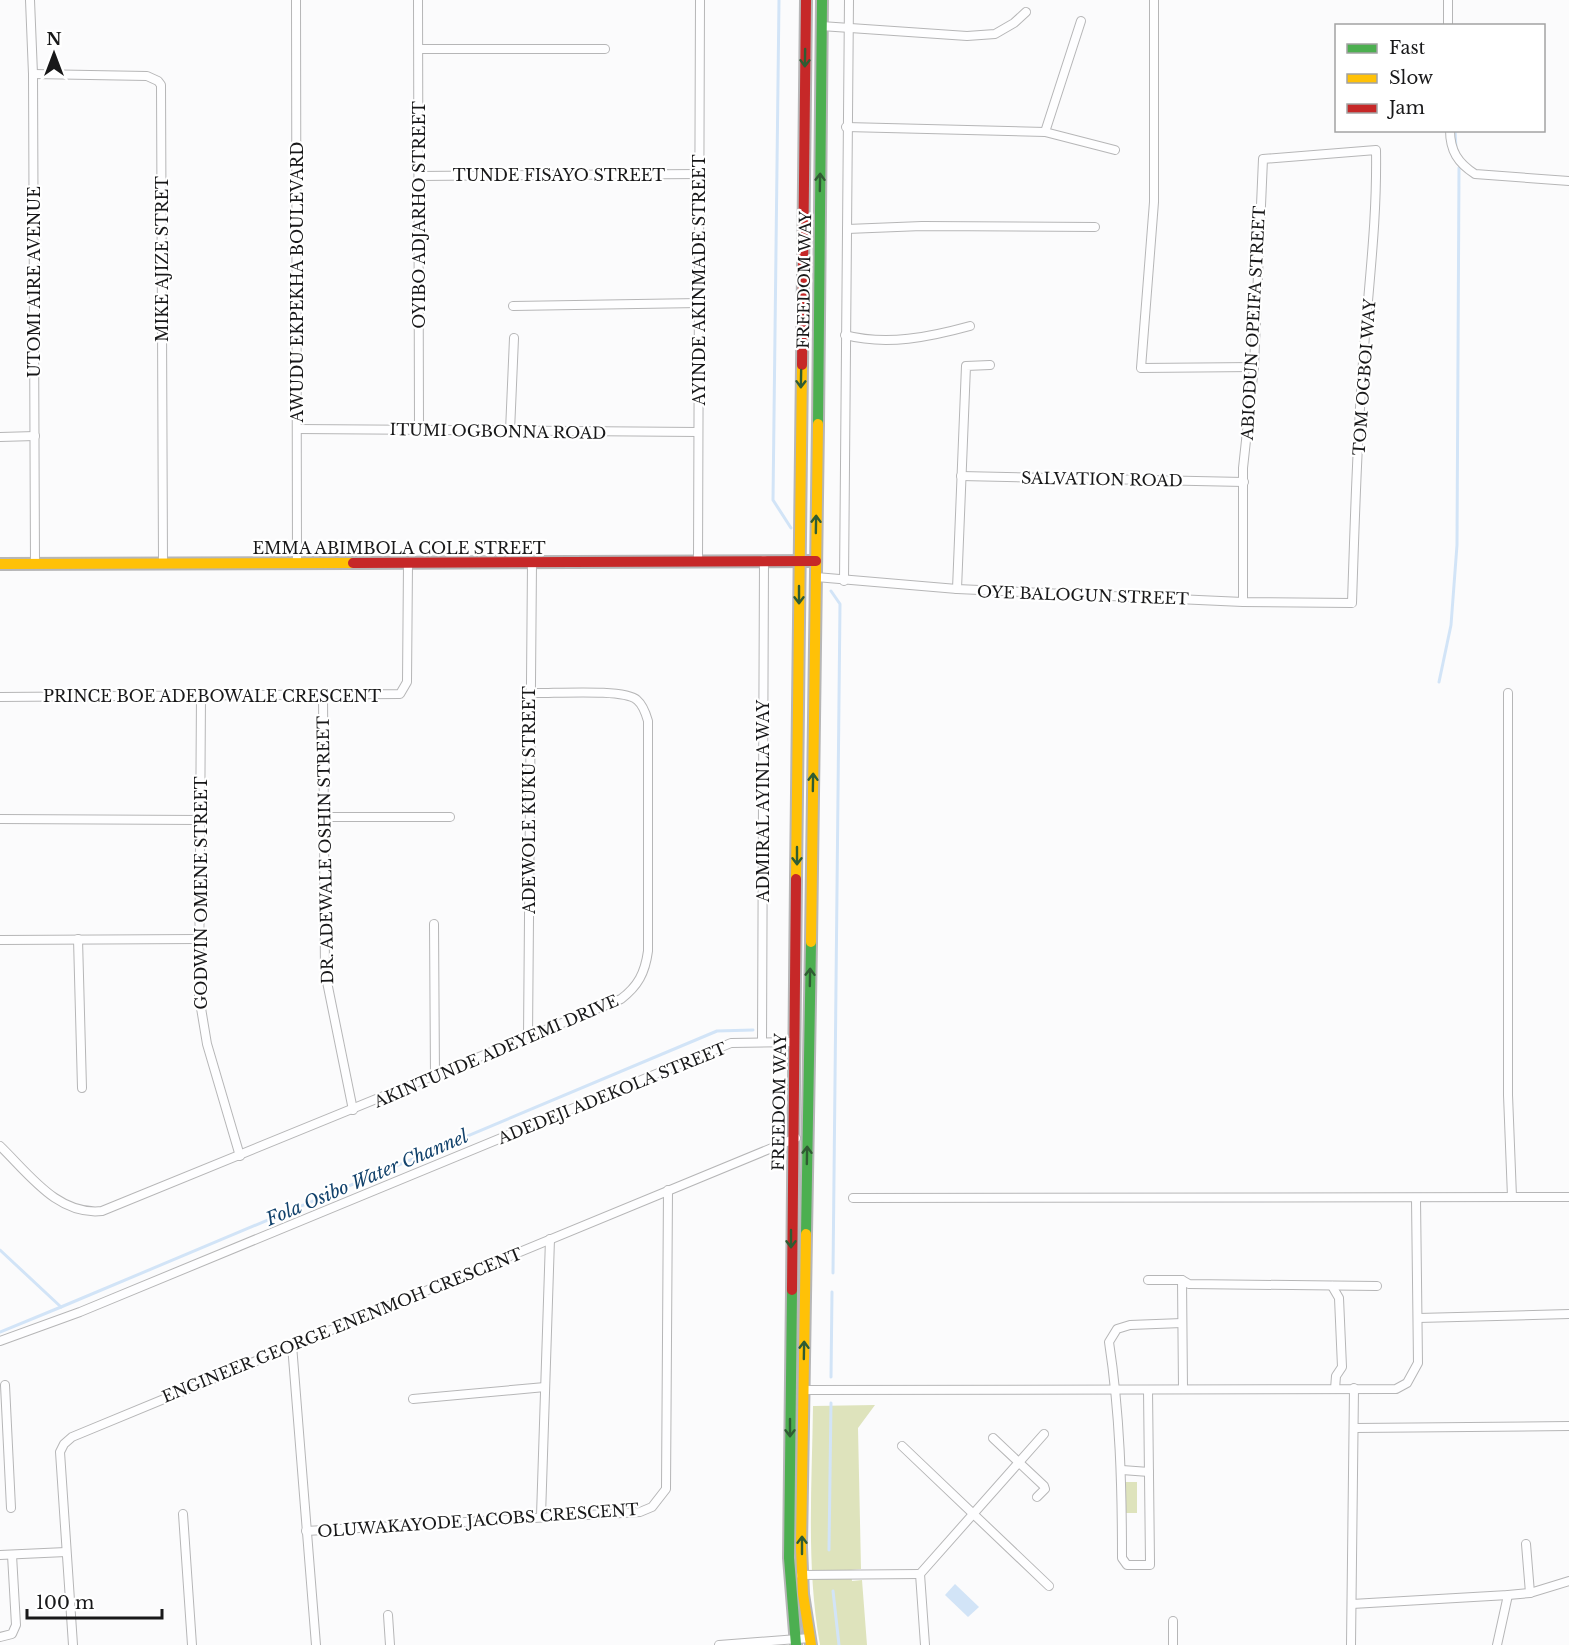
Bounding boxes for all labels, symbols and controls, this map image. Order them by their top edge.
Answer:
north arrow [24,24,84,84]
legend [1335,24,1545,132]
text: N [46,29,62,49]
text: Fast [1389,37,1426,59]
one-way arrow [799,48,811,68]
text: Slow [1389,67,1434,89]
text: Jam [1387,97,1425,119]
street label: OYIBO ADJARHO STREET [409,101,429,329]
street label: AWUDU EKPEKHA BOULEVARD [287,141,307,424]
street label: AYINDE AKINMADE STREET [689,154,709,407]
street label: TUNDE FISAYO STREET [453,165,665,185]
one-way arrow [814,173,826,192]
street label: MIKE AJIZE STRET [152,176,172,342]
street label: UTOMI AIRE AVENUE [24,186,44,378]
street label: ABIODUN OPEIFA STREET [1237,205,1269,442]
street label: FREEDOM WAY [793,211,815,349]
street label: TOM OGBOI WAY [1349,298,1379,456]
one-way arrow [795,369,807,389]
street label: ITUMI OGBONNA ROAD [390,419,606,443]
street label: SALVATION ROAD [1021,468,1183,490]
one-way arrow [810,514,822,534]
street label: EMMA ABIMBOLA COLE STREET [252,538,546,558]
street label: OYE BALOGUN STREET [977,581,1189,609]
one-way arrow [793,585,805,605]
street label: PRINCE BOE ADEBOWALE CRESCENT [43,686,381,706]
street label: ADEWOLE KUKU STREET [519,686,539,915]
street label: ADMIRAL AYINLA WAY [753,700,773,903]
street label: DR. ADEWALE OSHIN STREET [313,716,337,984]
one-way arrow [808,772,819,792]
street label: GODWIN OMENE STREET [191,776,211,1010]
one-way arrow [791,846,803,866]
one-way arrow [804,967,815,987]
street label: AKINTUNDE ADEYEMI DRIVE [370,990,621,1112]
street label: FREEDOM WAY [768,1033,790,1171]
street label: ADEDEJI ADEKOLA STREET [494,1038,729,1148]
water label: Fola Osibo Water Channel [262,1125,472,1231]
one-way arrow [801,1146,813,1166]
one-way arrow [785,1229,797,1249]
street label: ENGINEER GEORGE ENENMOH CRESCENT [159,1243,525,1407]
one-way arrow [798,1341,810,1361]
one-way arrow [784,1417,796,1437]
street label: OLUWAKAYODE JACOBS CRESCENT [317,1499,640,1541]
one-way arrow [796,1536,807,1556]
scale bar [27,1582,162,1620]
text: 100 m [36,1592,94,1614]

